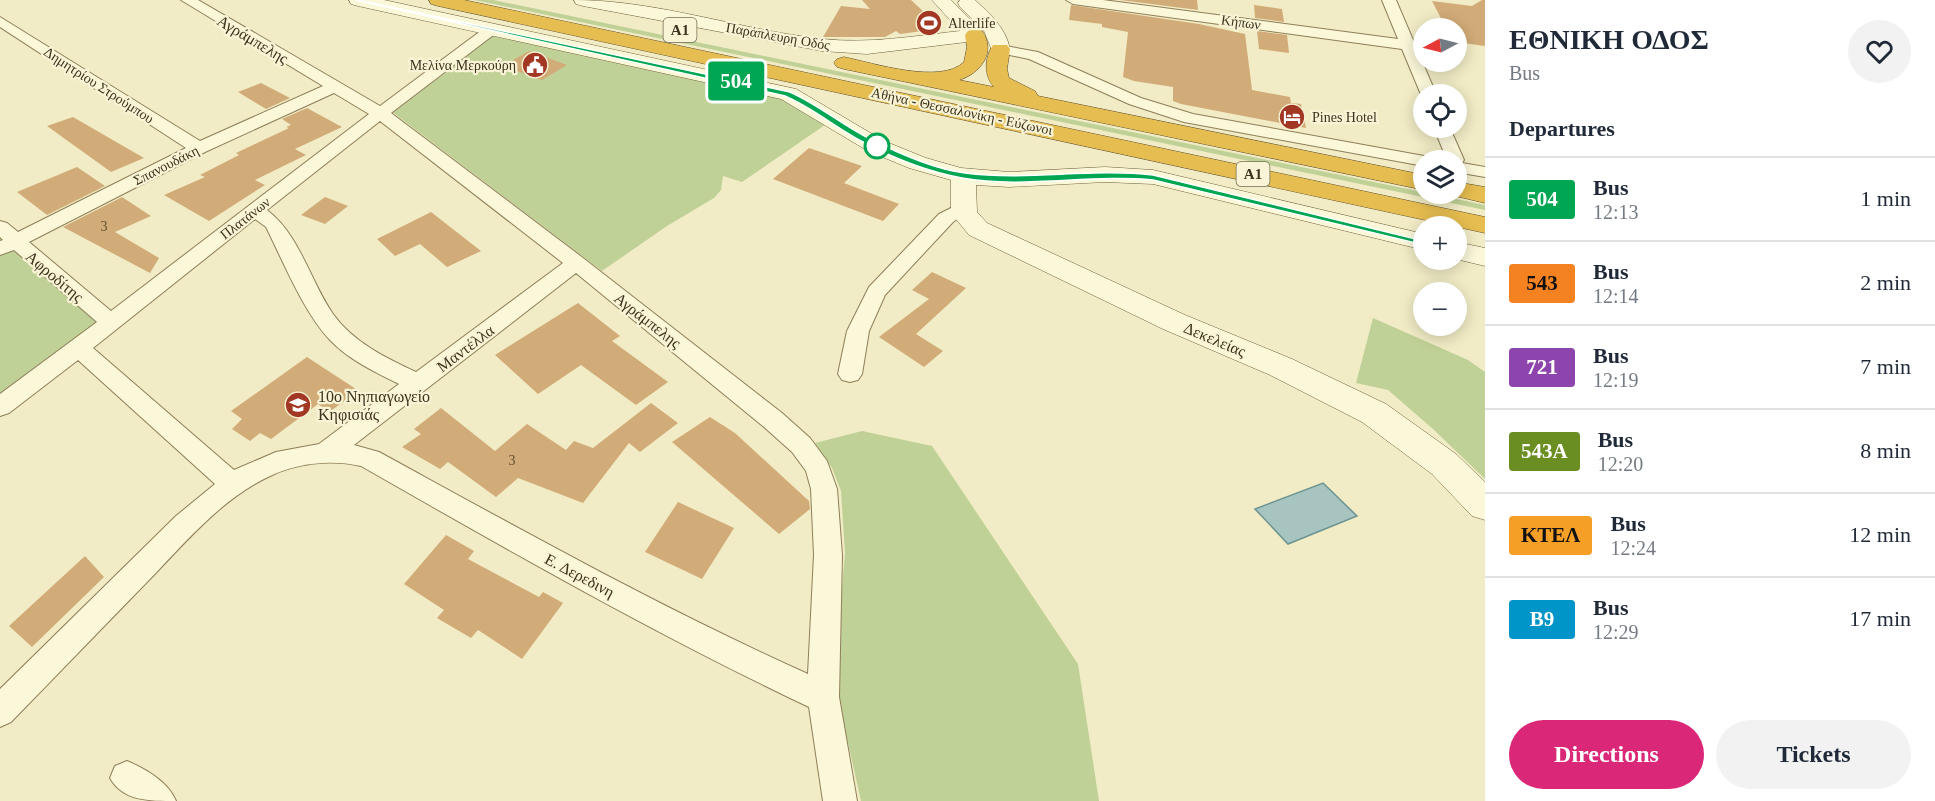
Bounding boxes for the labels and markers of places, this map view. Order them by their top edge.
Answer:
sports icon: Alterlife [914,8,944,38]
place label: Alterlife [948,16,995,31]
public building icon: Μελίνα Μερκούρη [520,50,550,80]
place label: Μελίνα Μερκούρη [410,58,516,73]
hotel icon: Pines Hotel [1277,102,1307,132]
place label: Pines Hotel [1312,110,1377,125]
unlabelled marker [864,133,890,159]
place label: 10ο Νηπιαγωγείο Κηφισιάς [318,388,430,424]
school or university icon: 10ο Νηπιαγωγείο Κηφισιάς [283,390,313,420]

